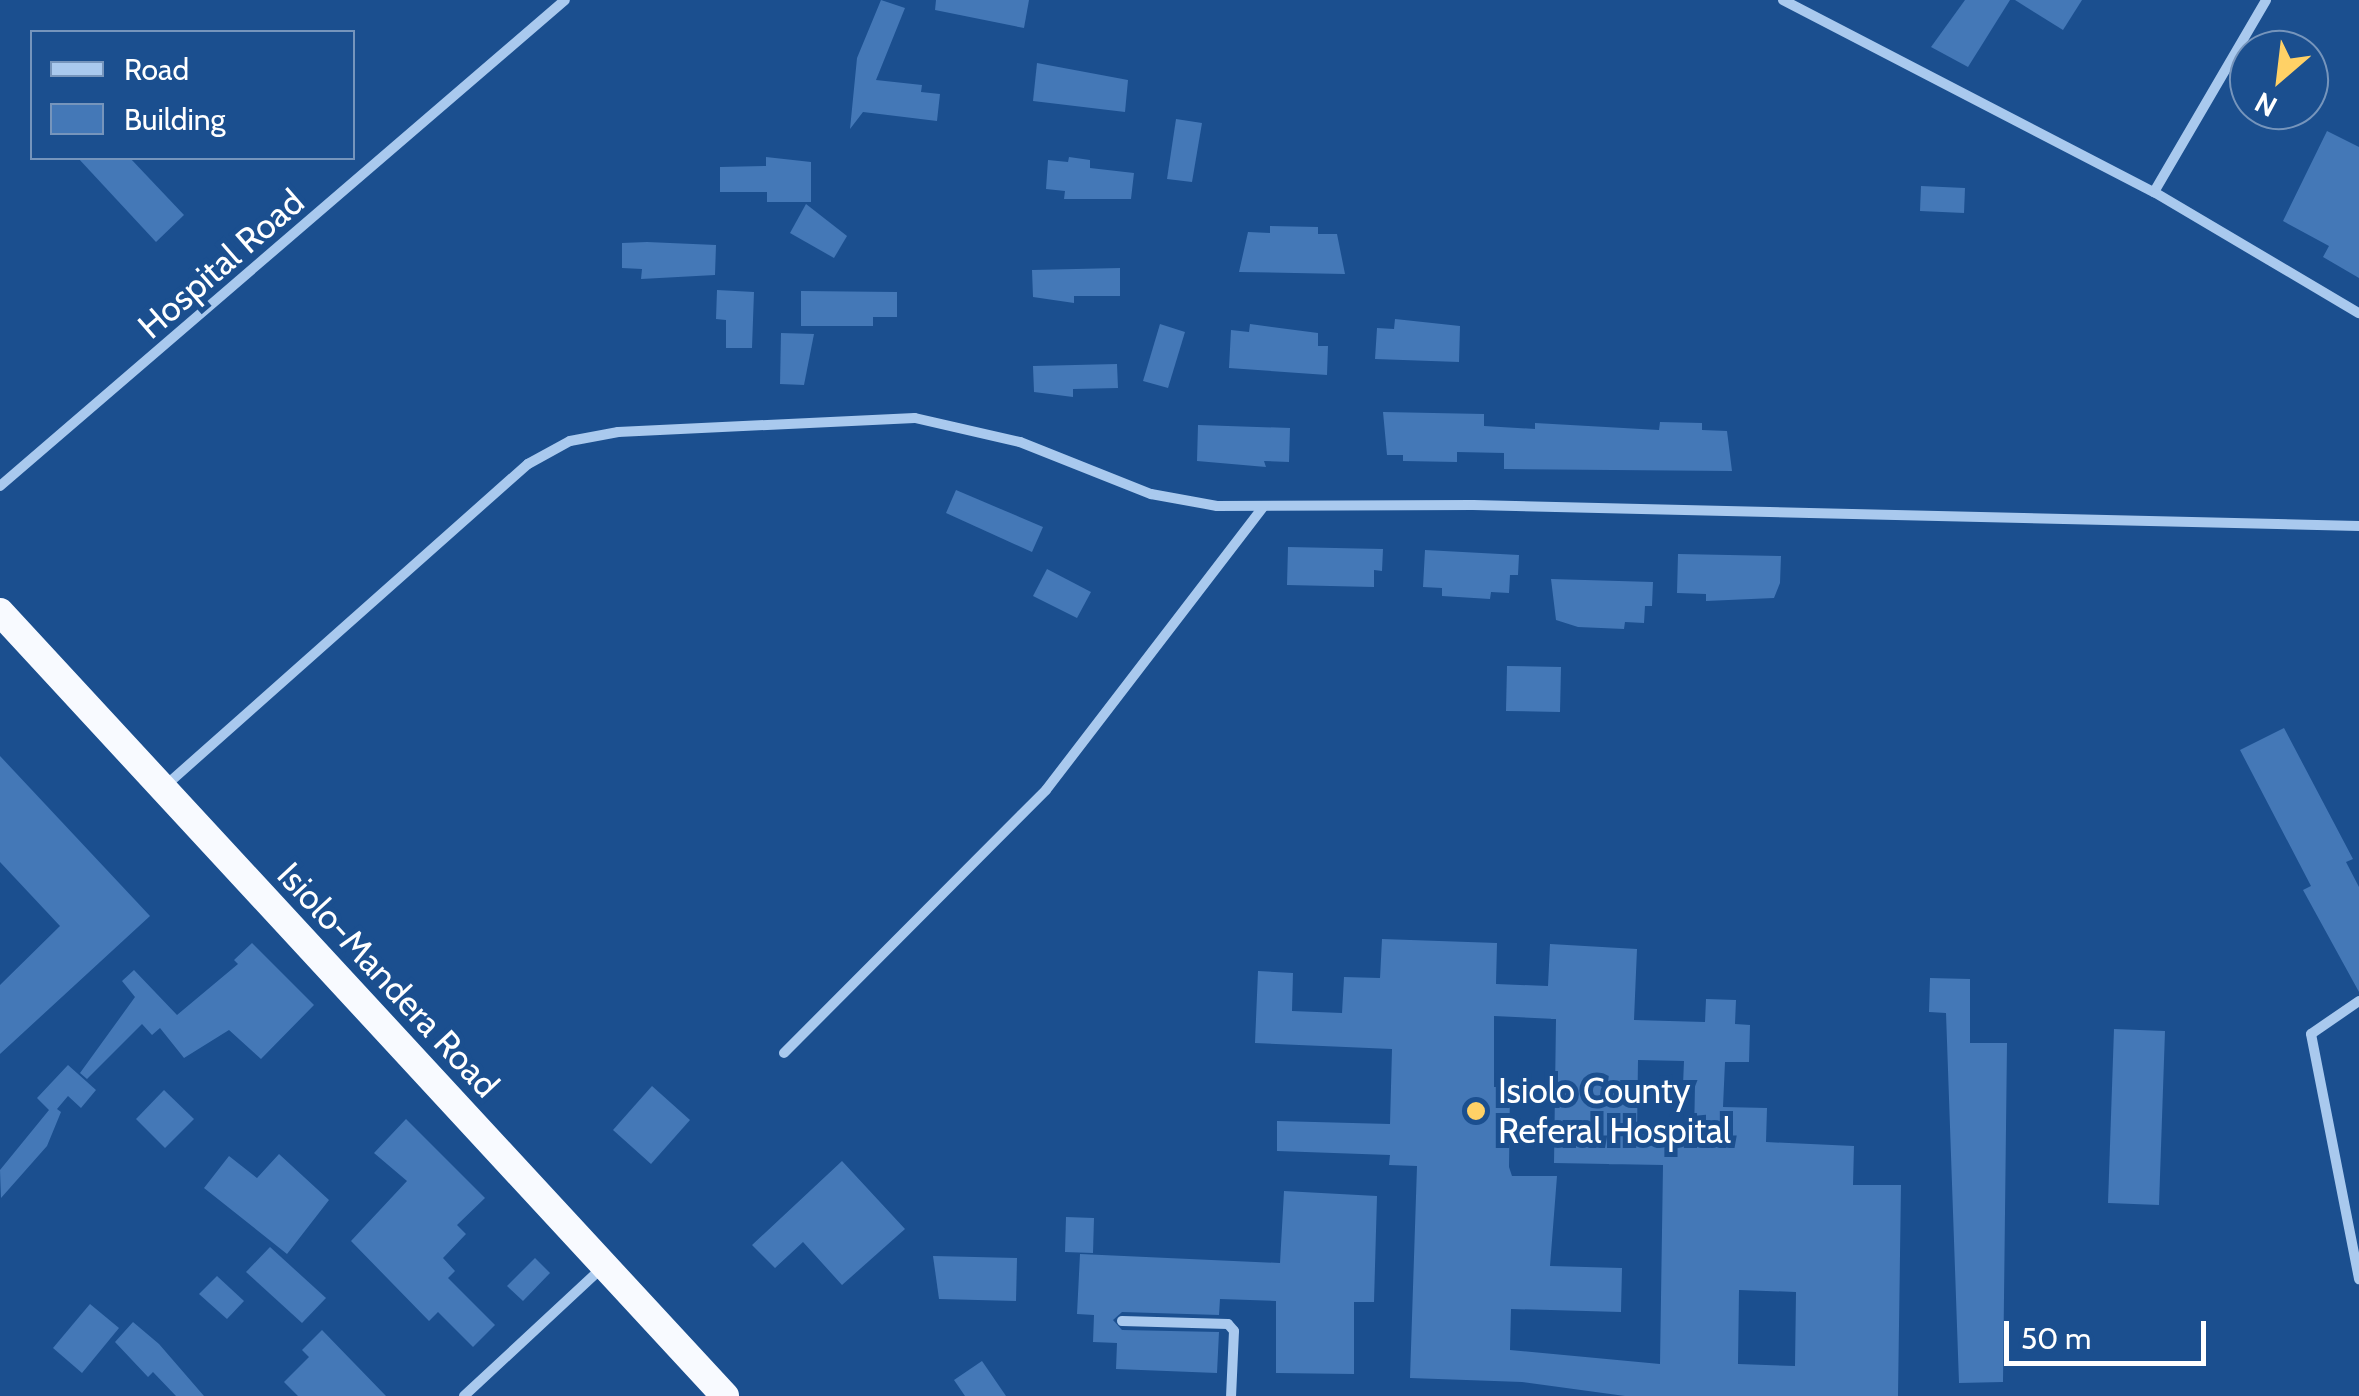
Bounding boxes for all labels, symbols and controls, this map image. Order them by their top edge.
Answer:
legend [30,30,355,160]
north arrow [2229,30,2329,130]
text: Road [124,51,189,88]
text: N [2249,85,2283,124]
text: Building [124,101,226,138]
street label: Hospital Road [130,181,312,347]
street label: Isiolo-Mandera Road [269,854,507,1106]
place label: Isiolo County Referal Hospital [1498,1070,1731,1152]
marker: Isiolo County Referal Hospital [1463,1098,1489,1124]
scale bar [2009,1301,2212,1363]
text: 50 m [2021,1320,2091,1357]

